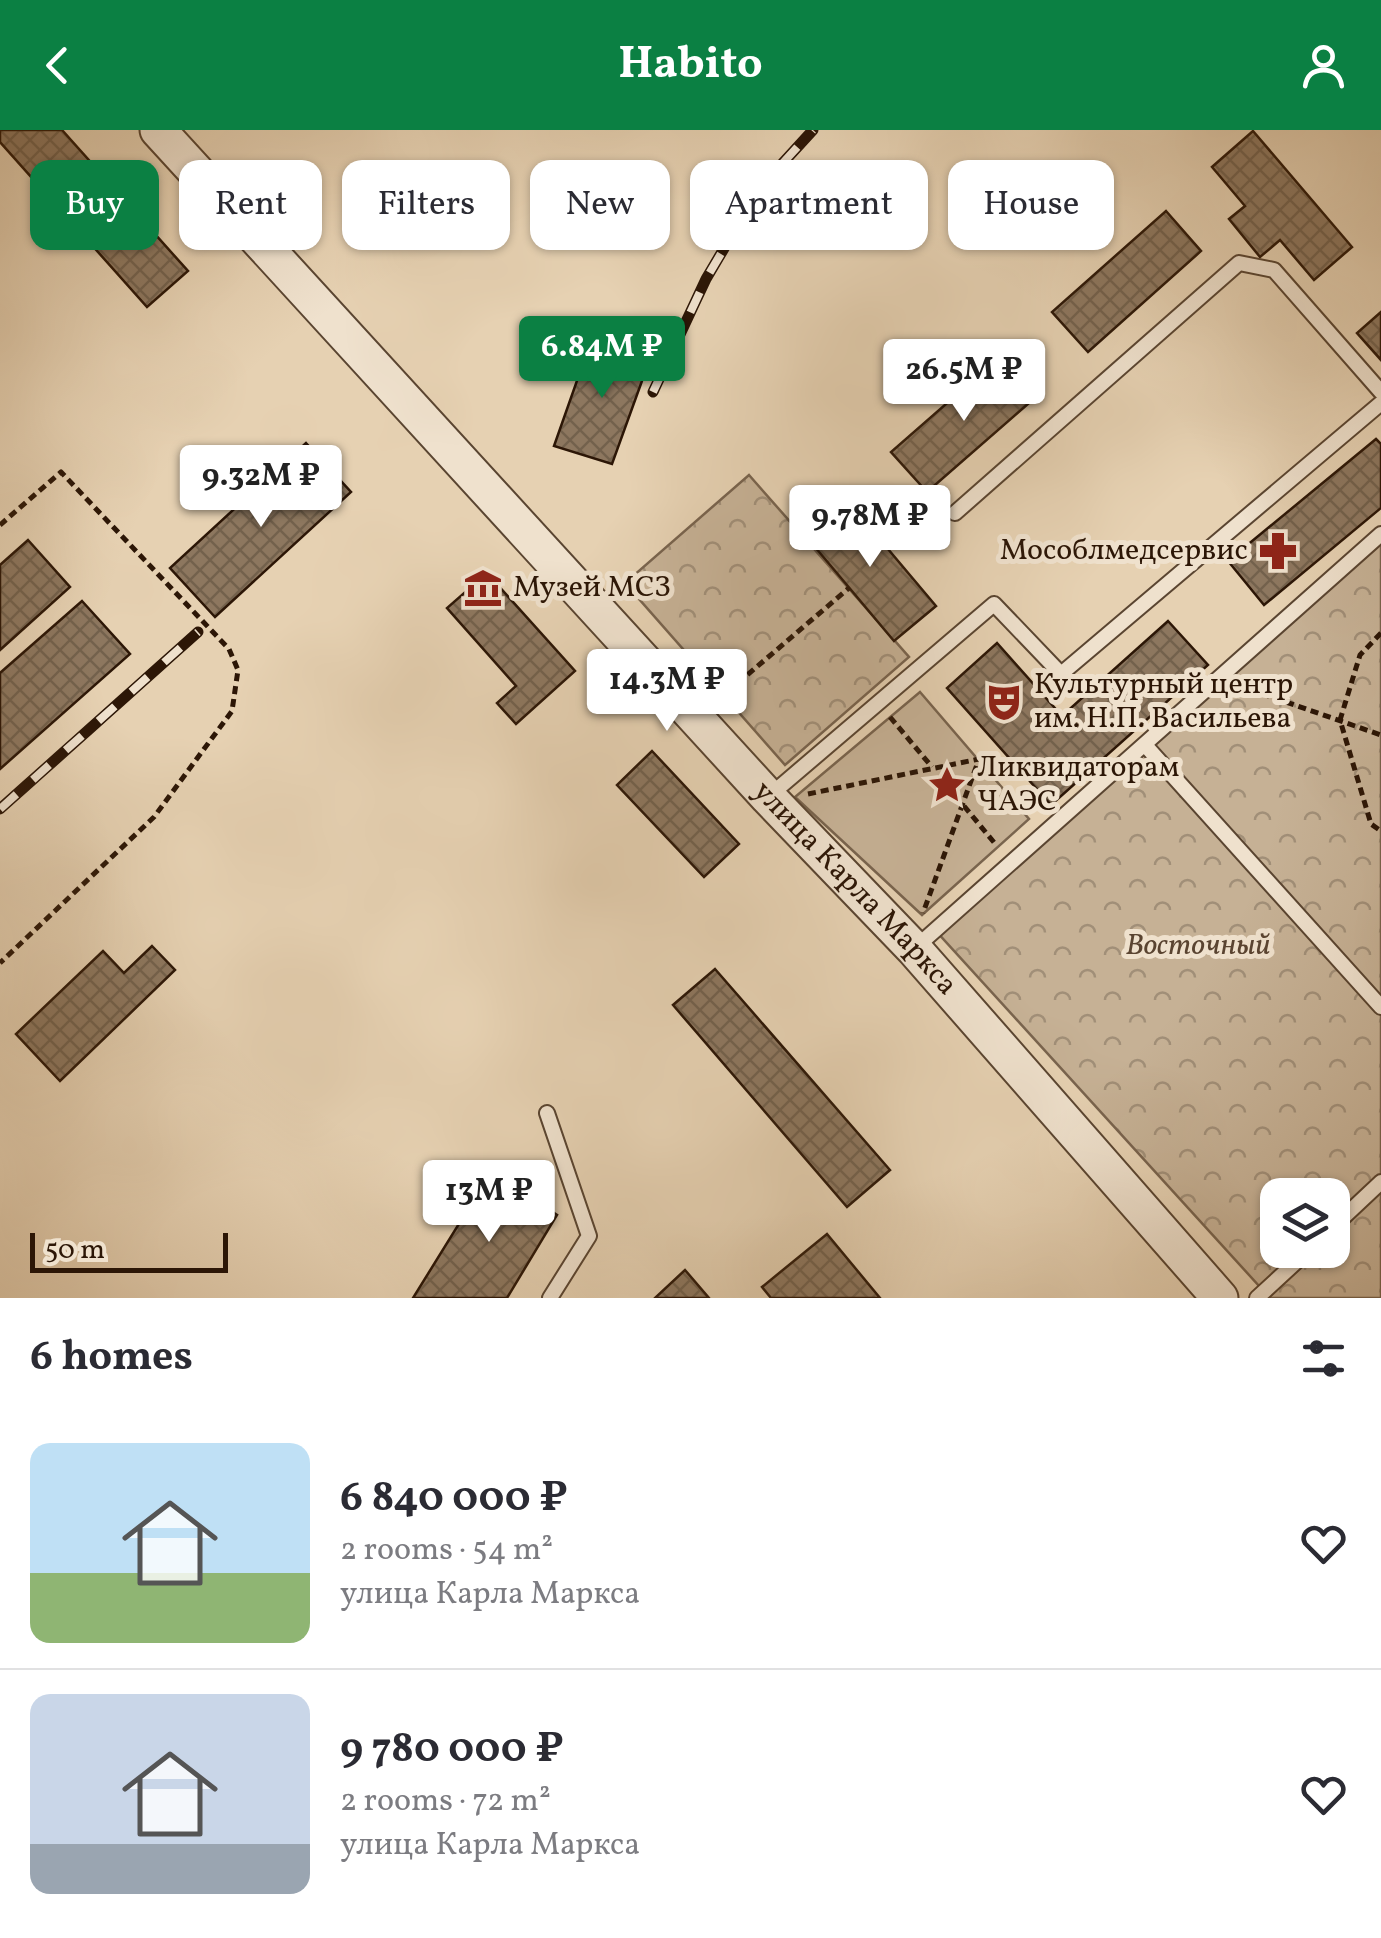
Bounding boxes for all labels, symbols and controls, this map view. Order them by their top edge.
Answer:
text: Habito [618,34,763,97]
icon: back [30,38,85,93]
icon: person [1296,38,1351,93]
chip: Buy [30,160,159,250]
chip: Rent [179,160,322,250]
chip: Filters [342,160,510,250]
chip: New [530,160,670,250]
chip: Apartment [690,160,928,250]
chip: House [948,160,1114,250]
pin: 6.84M ₽ [510,316,694,401]
text: 6.84M ₽ [541,326,663,370]
pin: 26.5M ₽ [872,339,1056,424]
text: 26.5M ₽ [905,349,1023,393]
pin: 9.32M ₽ [169,445,353,530]
text: 9.32M ₽ [202,455,320,499]
pin: 9.78M ₽ [778,485,962,570]
text: 9.78M ₽ [811,495,929,539]
place label: Мособлмедсервис [1000,530,1248,572]
pharmacy icon: Мособлмедсервис [1257,530,1299,572]
museum icon: Музей МСЗ [462,567,504,609]
place label: Музей МСЗ [513,567,671,609]
pin: 14.3M ₽ [575,649,759,734]
text: 14.3M ₽ [609,659,725,703]
place label: Культурный центр им. Н.П. Васильева [1034,664,1293,740]
theatre icon: Культурный центр им. Н.П. Васильева [983,681,1025,723]
place label: Ликвидаторам ЧАЭС [977,747,1179,823]
place icon: Ликвидаторам ЧАЭС [926,764,968,806]
street label: улица Карла Маркса [743,772,967,1005]
park label: Восточный [1125,925,1271,967]
pin: 13M ₽ [419,1160,559,1245]
text: 13M ₽ [445,1170,533,1214]
map controls [1260,1178,1350,1268]
button: layers [1260,1178,1350,1268]
scale bar [30,1228,228,1272]
text: 50 m [45,1231,105,1270]
text: 6 homes [30,1329,193,1388]
icon: filters [1296,1331,1351,1386]
text: 6 840 000 ₽ [340,1470,568,1529]
icon: home [110,1483,230,1603]
icon: heart [1296,1516,1351,1571]
text: 2 rooms · 54 m² [340,1529,553,1573]
text: улица Карла Маркса [340,1573,640,1617]
text: 9 780 000 ₽ [340,1721,564,1780]
icon: home [110,1734,230,1854]
icon: heart [1296,1767,1351,1822]
text: 2 rooms · 72 m² [340,1780,551,1824]
text: улица Карла Маркса [340,1824,640,1868]

